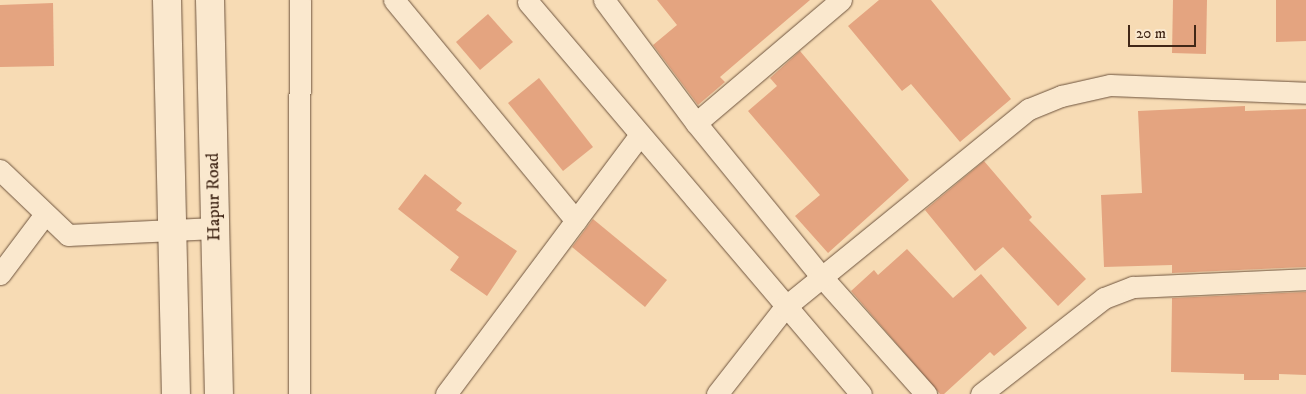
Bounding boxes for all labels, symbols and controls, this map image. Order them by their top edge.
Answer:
scale bar [1131,15,1198,47]
text: 20 m [1136,24,1166,43]
street label: Hapur Road [202,153,226,241]

